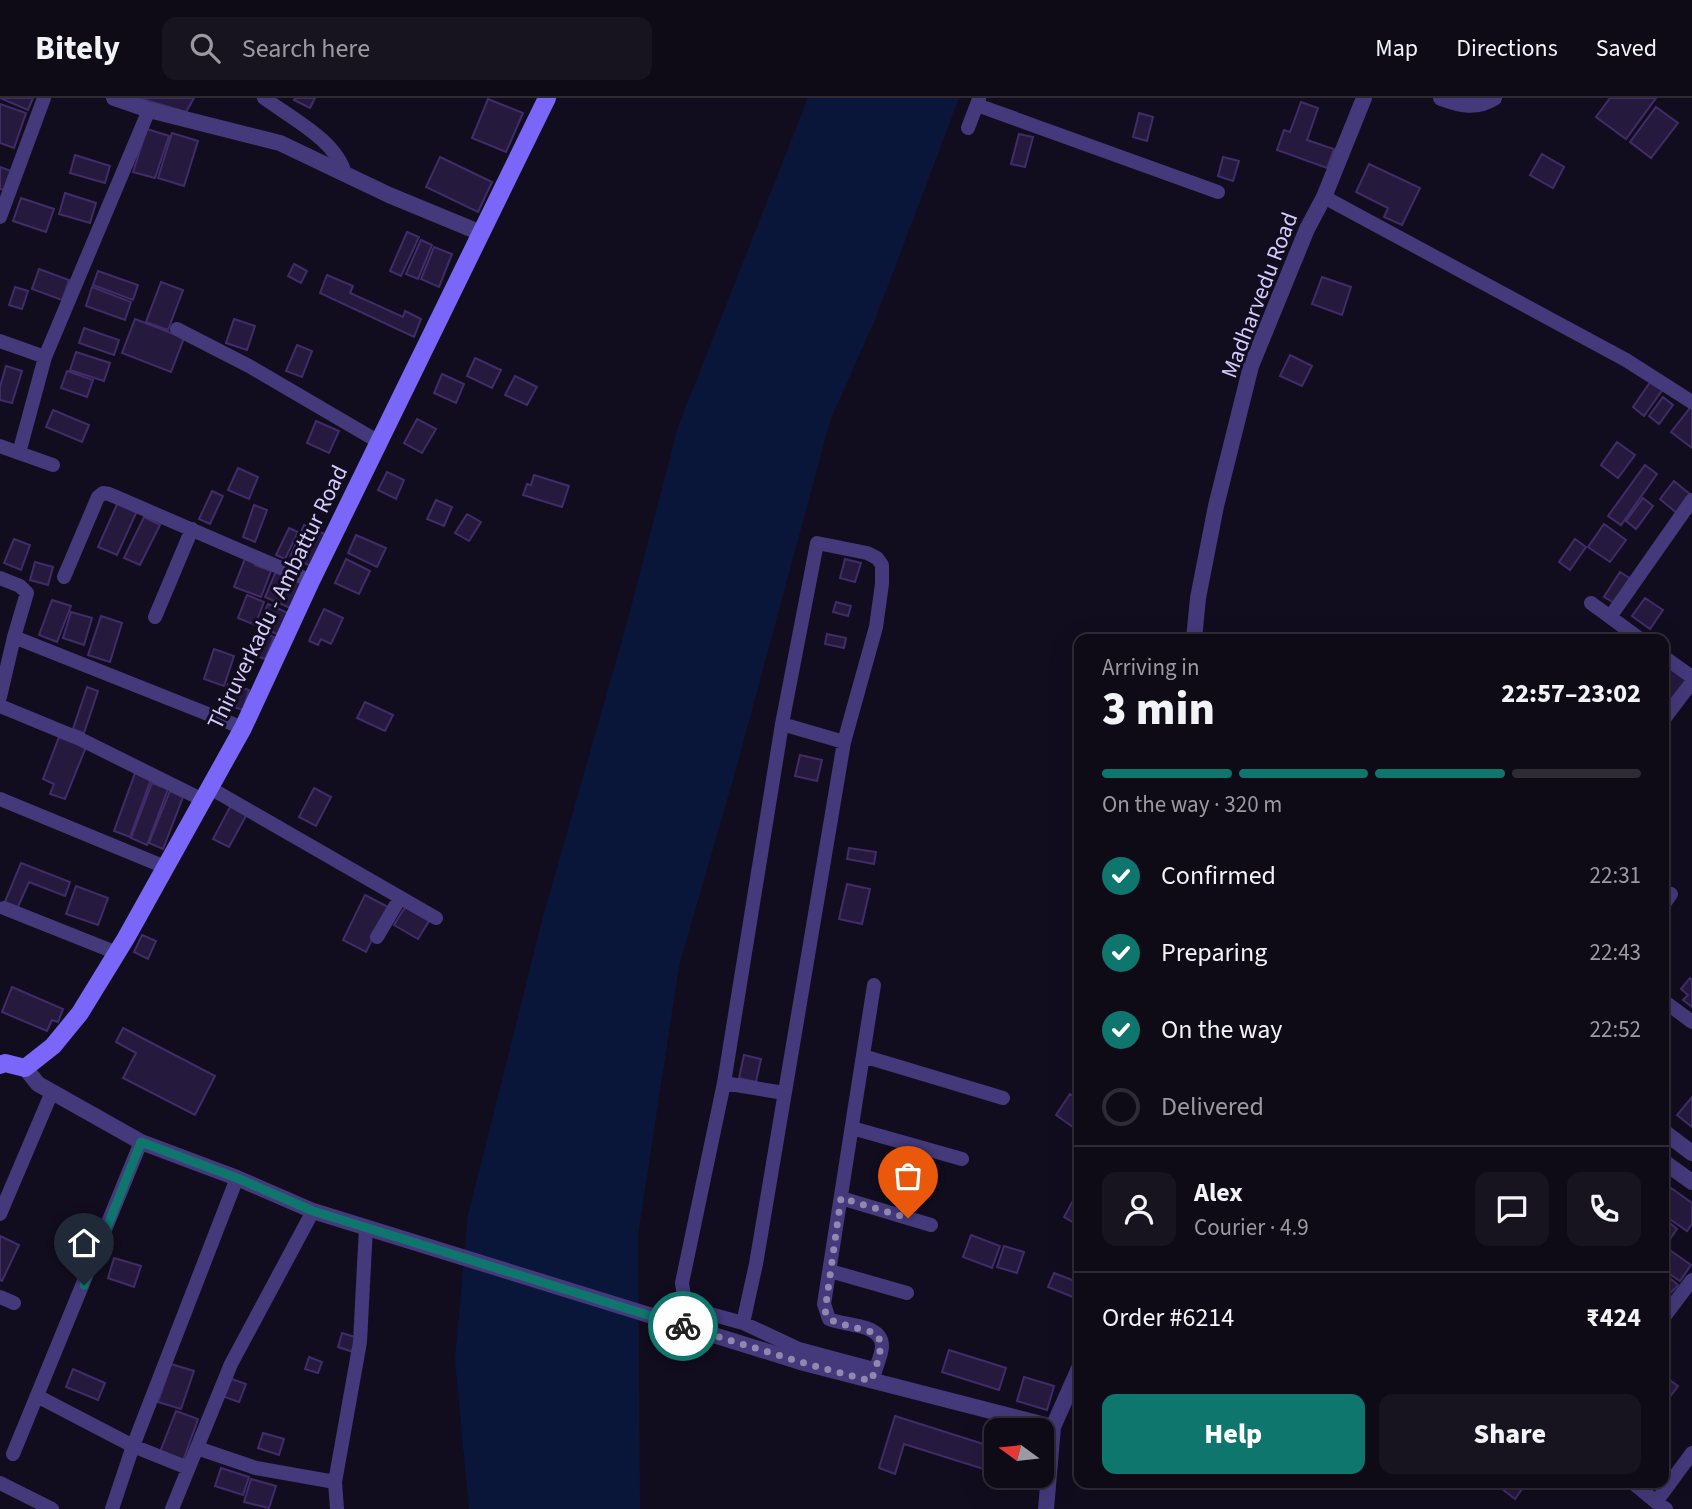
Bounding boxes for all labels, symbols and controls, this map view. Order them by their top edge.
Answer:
search box [162,17,652,80]
text: Bitely [35,25,120,72]
icon: search [186,29,224,67]
text: Search here [242,30,370,67]
text: Map [1375,31,1418,66]
text: Directions [1456,31,1558,66]
text: Saved [1596,31,1657,66]
street label: Madharvedu Road [1213,208,1306,383]
street label: Thiruverkadu - Ambattur Road [199,460,356,735]
text: Arriving in [1102,651,1200,684]
text: 22:57–23:02 [1501,675,1641,712]
text: 3 min [1102,677,1215,742]
text: On the way · 320 m [1102,788,1282,821]
icon: check [1102,857,1140,895]
text: Confirmed [1161,857,1276,894]
text: 22:31 [1590,859,1641,892]
icon: check [1102,934,1140,972]
text: Preparing [1161,934,1267,971]
text: 22:43 [1590,936,1641,969]
icon: check [1102,1011,1140,1049]
text: On the way [1161,1011,1282,1048]
text: 22:52 [1590,1013,1641,1046]
text: Delivered [1161,1088,1264,1125]
pin [878,1146,938,1218]
icon: bag [889,1157,927,1195]
button: person [1102,1172,1176,1246]
button: chat [1475,1172,1549,1246]
button: phone [1567,1172,1641,1246]
text: Alex [1194,1174,1243,1211]
text: Courier · 4.9 [1194,1211,1309,1244]
pin [54,1213,114,1285]
icon: home [65,1224,103,1262]
courier [648,1291,718,1361]
text: Order #6214 [1102,1299,1234,1336]
text: ₹424 [1586,1299,1641,1336]
icon: bike [664,1307,702,1345]
button: Help [1102,1394,1365,1474]
button: Share [1379,1394,1641,1474]
north arrow [984,1418,1054,1488]
map controls [984,1418,1054,1488]

